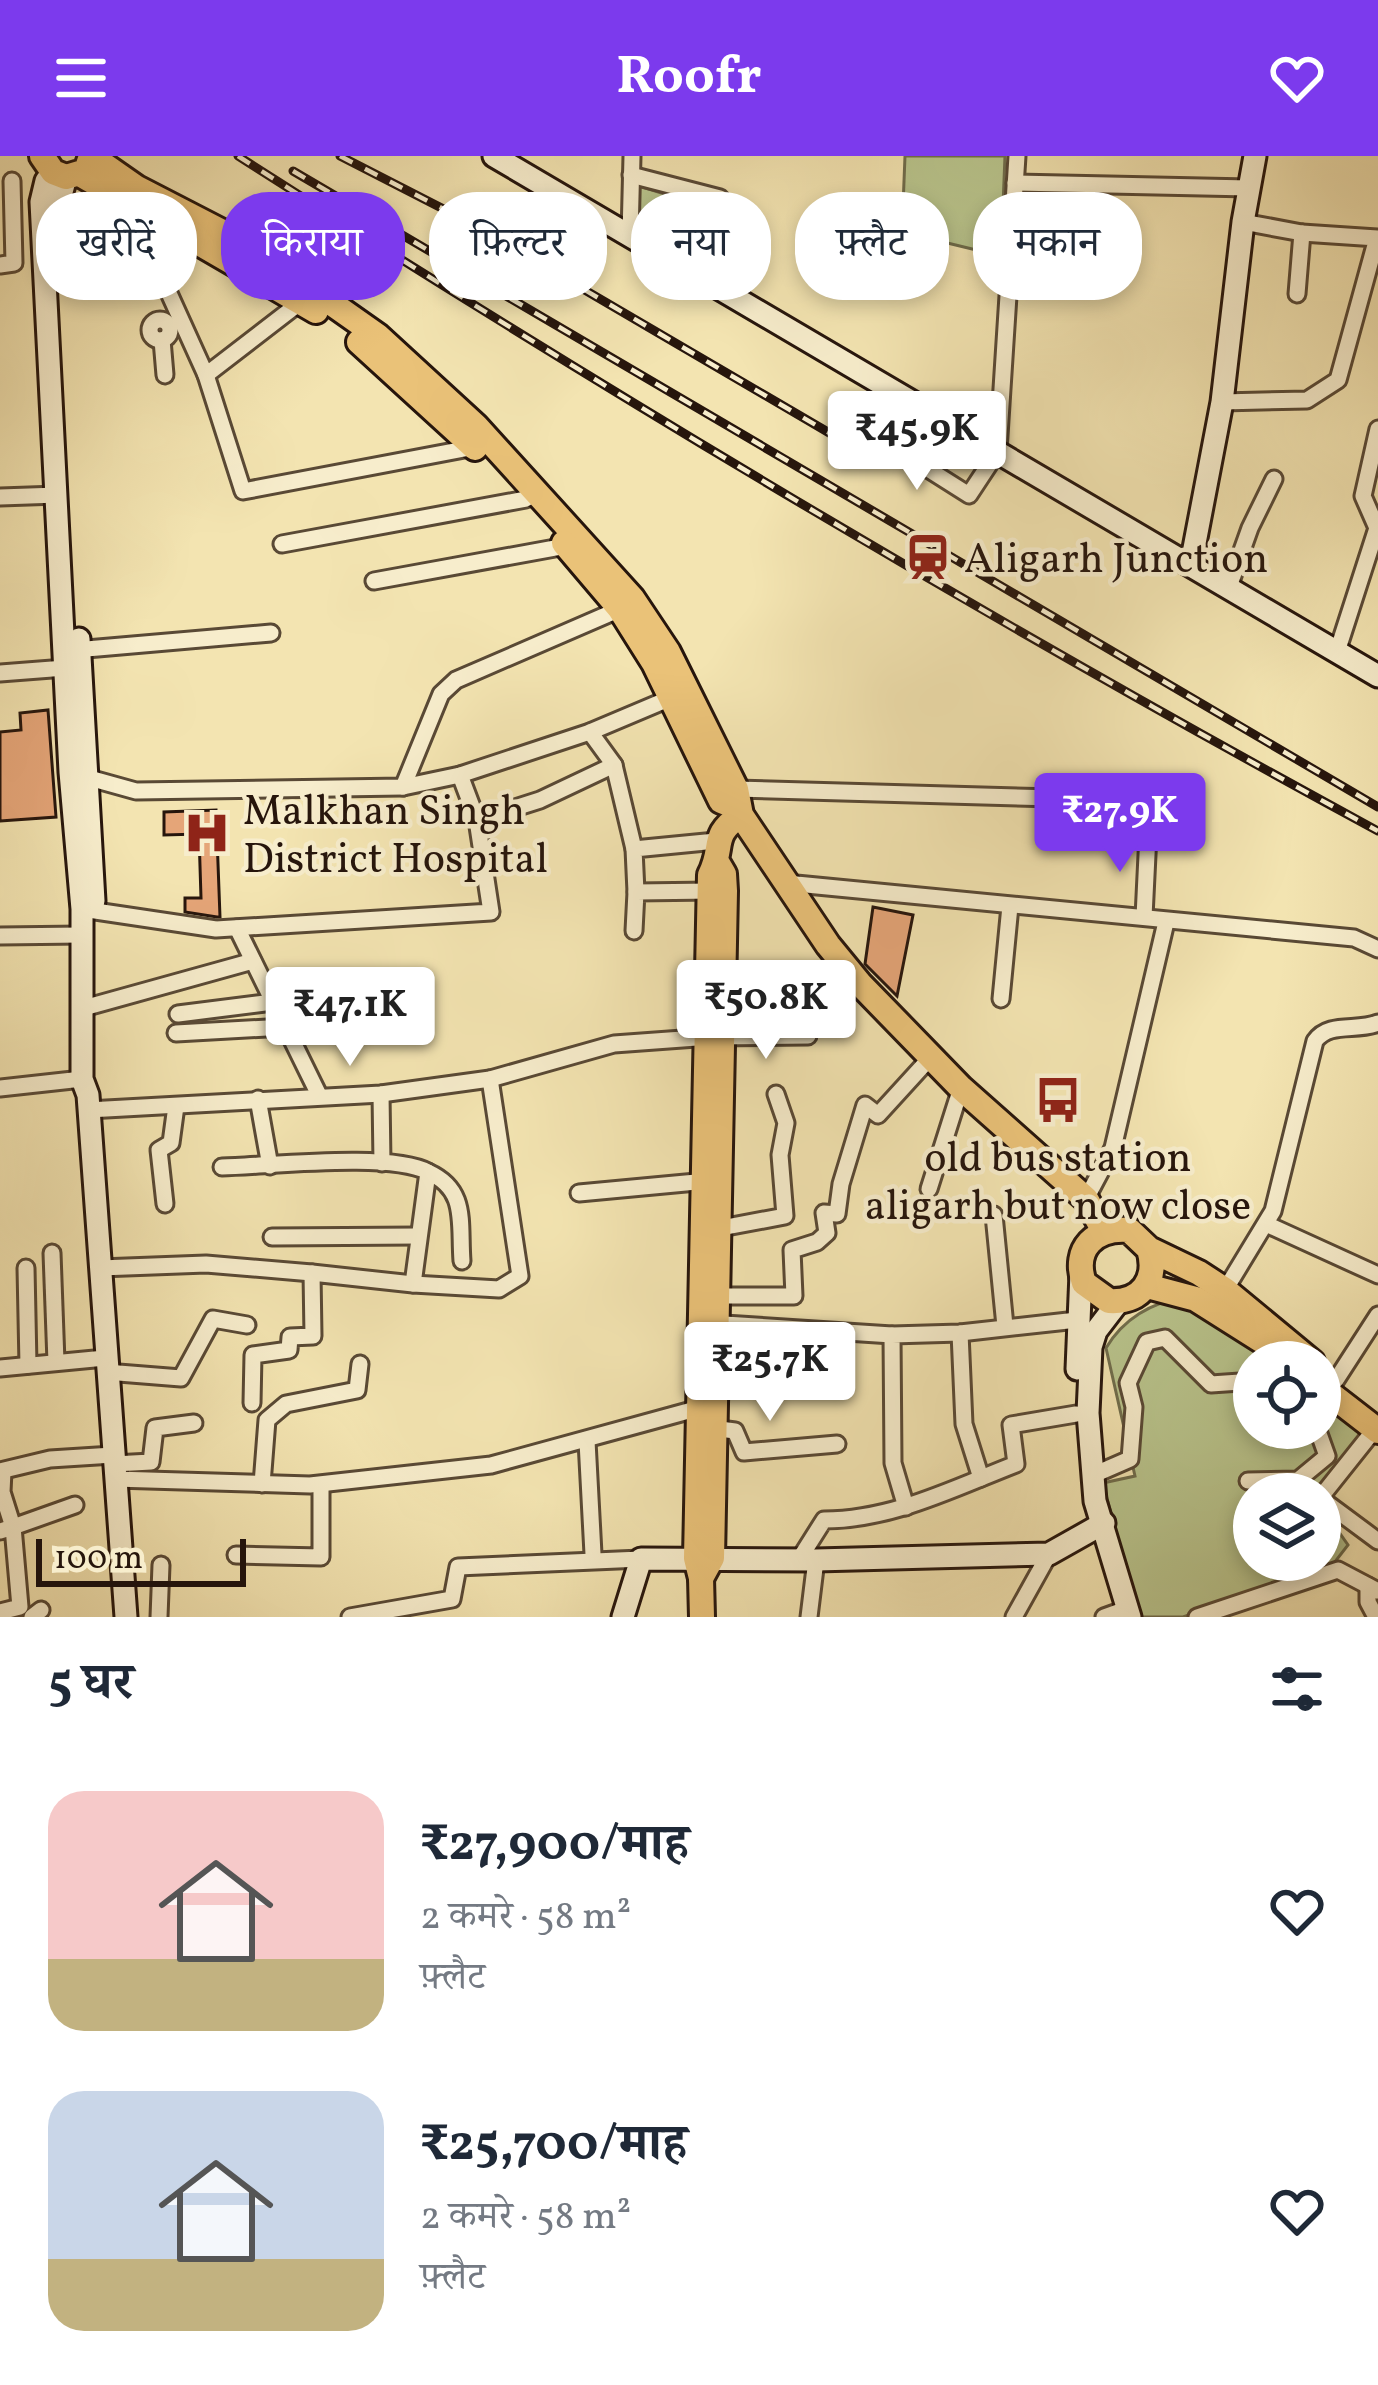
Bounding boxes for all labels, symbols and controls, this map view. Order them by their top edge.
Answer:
text: Roofr [616,41,762,116]
icon: menu [48,45,114,111]
icon: heart [1264,45,1330,111]
chip: खरीदें [36,192,197,300]
chip: किराया [221,192,405,300]
chip: फ़िल्टर [429,192,607,300]
chip: नया [631,192,771,300]
chip: फ़्लैट [795,192,949,300]
chip: मकान [973,192,1142,300]
pin: ₹45.9K [819,391,1015,493]
text: ₹45.9K [855,403,979,457]
station icon: Aligarh Junction [903,532,953,582]
place label: Aligarh Junction [964,532,1268,591]
pin: ₹27.9K [1022,773,1218,875]
place label: Malkhan Singh District Hospital [243,784,548,891]
text: ₹27.9K [1061,785,1179,839]
hospital icon: Malkhan Singh District Hospital [182,808,232,858]
pin: ₹50.8K [668,960,864,1062]
pin: ₹47.1K [252,967,448,1069]
text: ₹50.8K [704,972,828,1026]
text: ₹47.1K [293,979,407,1033]
bus stop icon: old bus station aligarh but now close [1033,1075,1083,1125]
place label: old bus station aligarh but now close [865,1131,1251,1238]
pin: ₹25.7K [672,1322,868,1424]
text: ₹25.7K [711,1334,829,1388]
map controls [1233,1341,1341,1581]
button: locate [1233,1341,1341,1449]
button: layers [1233,1473,1341,1581]
scale bar [36,1533,246,1586]
text: 100 m [54,1537,143,1583]
text: 5 घर [48,1649,133,1720]
icon: filters [1264,1656,1330,1722]
text: ₹27,900/माह [420,1810,689,1881]
icon: home [144,1839,288,1983]
icon: heart [1264,1878,1330,1944]
text: 2 कमरे · 58 m² [420,1891,631,1945]
text: फ़्लैट [420,1952,485,2006]
text: ₹25,700/माह [420,2110,687,2181]
icon: home [144,2139,288,2283]
icon: heart [1264,2178,1330,2244]
text: 2 कमरे · 58 m² [420,2191,631,2245]
text: फ़्लैट [420,2252,485,2306]

